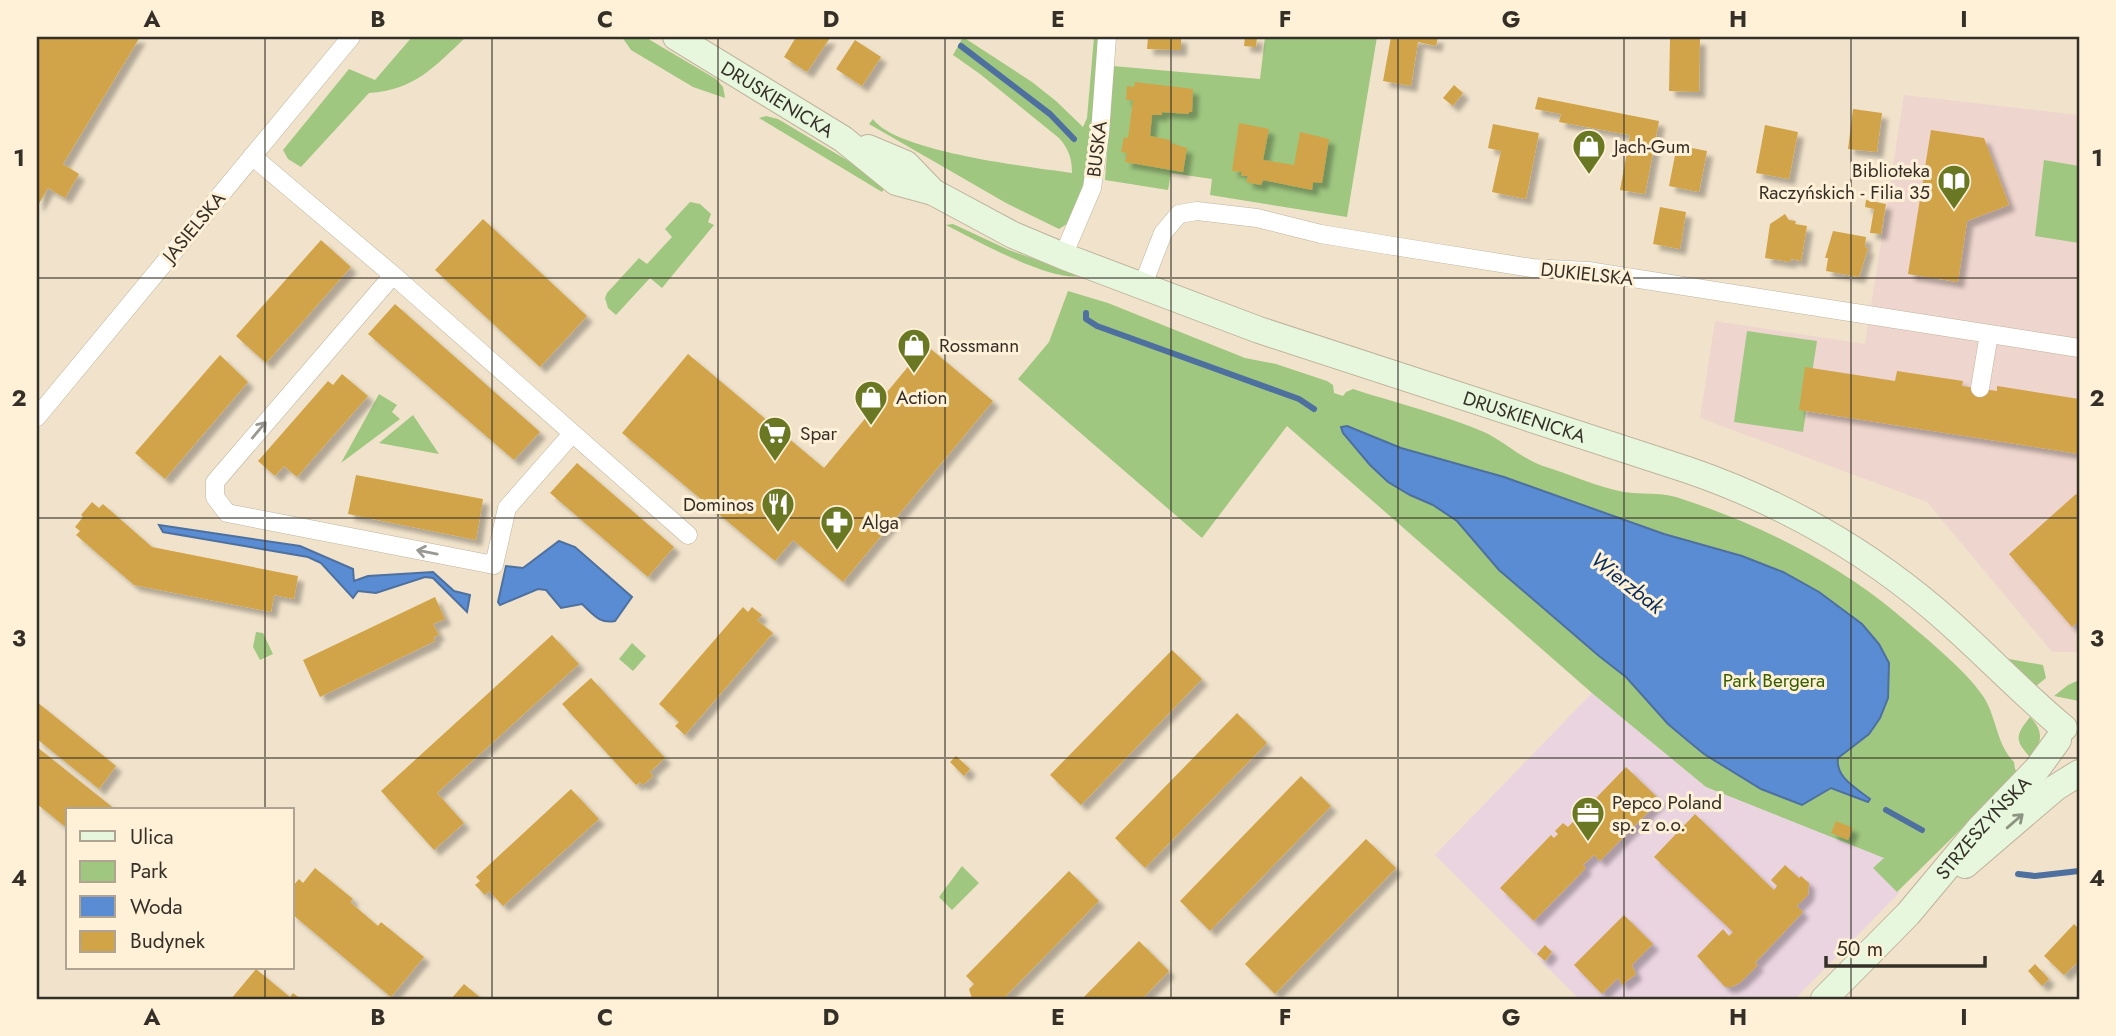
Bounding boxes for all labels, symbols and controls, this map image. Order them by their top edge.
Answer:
text: A [143,2,161,36]
text: B [370,2,386,36]
text: C [597,2,613,36]
text: D [823,2,840,36]
text: E [1051,2,1065,36]
text: F [1279,2,1291,36]
text: G [1502,2,1520,36]
text: H [1729,2,1747,36]
text: I [1960,2,1968,36]
street label: DRUSKIENICKA [716,54,839,144]
street label: BUSKA [1080,119,1114,179]
shop icon: Jach-Gum [1570,127,1608,176]
place label: Jach-Gum [1611,133,1690,160]
text: 1 [13,141,25,175]
text: 1 [2091,141,2103,175]
place label: Biblioteka Raczyńskich - Filia 35 [1759,157,1930,206]
library icon: Biblioteka Raczyńskich - Filia 35 [1935,162,1973,211]
street label: JASIELSKA [154,185,232,270]
street label: DUKIELSKA [1539,256,1635,292]
shop icon: Rossmann [895,326,933,375]
place label: Rossmann [939,332,1019,359]
shop icon: Action [852,378,890,427]
text: 2 [11,381,27,415]
text: 2 [2089,381,2105,415]
place label: Action [896,384,947,411]
street label: DRUSKIENICKA [1460,384,1590,449]
supermarket icon: Spar [756,414,794,463]
place label: Spar [800,420,837,447]
one-way arrow [250,421,266,439]
restaurant icon: Dominos [759,485,797,534]
place label: Dominos [683,491,754,518]
pharmacy icon: Alga [818,503,856,552]
place label: Alga [862,509,899,536]
one-way arrow [416,545,439,558]
water label: Wierzbak [1584,545,1671,622]
text: 3 [12,621,26,655]
text: 3 [2090,621,2104,655]
park label: Park Bergera [1723,667,1825,694]
street label: STRZESZYŃSKA [1929,769,2037,885]
place label: Pepco Poland sp. z o.o. [1612,789,1722,838]
office icon: Pepco Poland sp. z o.o. [1569,794,1607,843]
legend [66,808,294,970]
one-way arrow [2006,813,2024,829]
text: Ulica [130,822,174,852]
text: Park [130,856,168,886]
text: 4 [11,861,27,895]
text: 4 [2089,861,2105,895]
text: Woda [130,892,183,922]
scale bar [1826,924,1985,968]
text: Budynek [130,926,206,956]
text: 50 m [1836,934,1883,964]
text: A [143,1000,161,1034]
text: B [370,1000,386,1034]
text: C [597,1000,613,1034]
text: D [823,1000,840,1034]
text: E [1051,1000,1065,1034]
text: F [1279,1000,1291,1034]
text: G [1502,1000,1520,1034]
text: H [1729,1000,1747,1034]
text: I [1960,1000,1968,1034]

